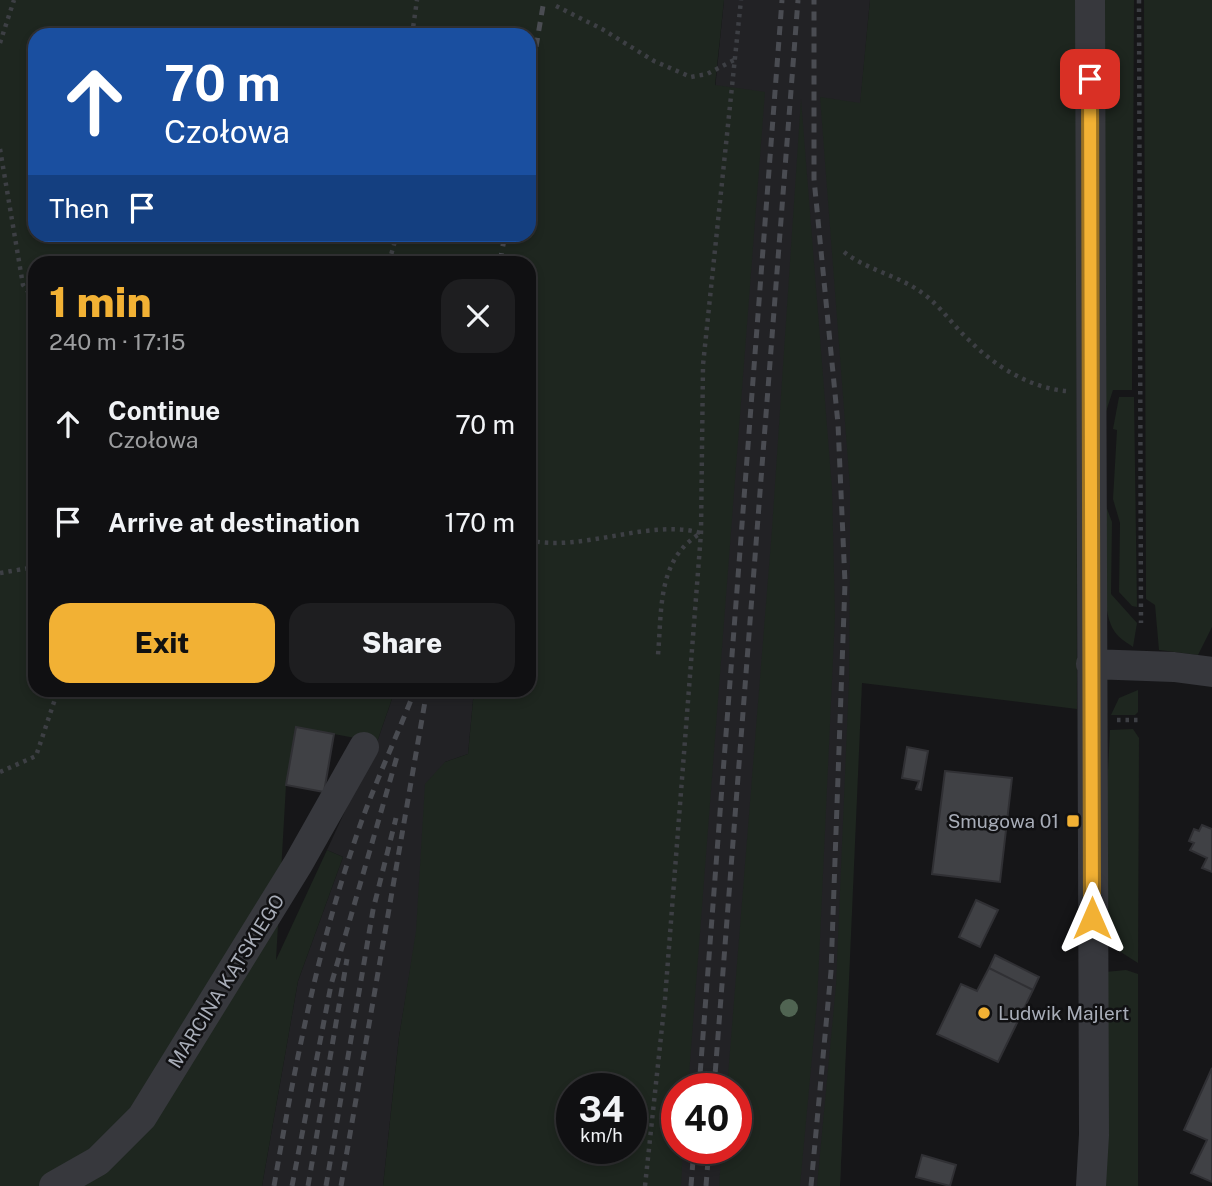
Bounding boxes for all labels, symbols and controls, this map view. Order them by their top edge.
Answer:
pin [1060,49,1120,109]
text: 70 m [164,54,281,112]
icon: ahead [49,56,140,147]
icon: arrive [1071,60,1109,98]
text: Czołowa [164,113,290,150]
icon: arrive [123,189,161,227]
text: Then [49,193,109,224]
text: 1 min [49,277,152,326]
button: close [441,279,515,353]
text: 240 m · 17:15 [49,328,185,355]
text: Continue [108,395,220,426]
icon: ahead [49,405,87,443]
text: 70 m [455,409,515,440]
text: Czołowa [108,426,199,453]
icon: arrive [49,503,87,541]
text: Arrive at destination [108,507,360,538]
text: 170 m [445,507,515,538]
button: Exit [49,603,275,683]
button: Share [289,603,515,683]
place label: Smugowa 01 [948,810,1059,832]
marker: Smugowa 01 [1065,813,1081,829]
position arrow [1055,881,1129,955]
street label: MARCINA KĄTSKIEGO [163,890,289,1072]
place label: Ludwik Majlert [998,1002,1129,1024]
marker: Ludwik Majlert [976,1005,992,1021]
speed limit sign: 40 [661,1073,752,1164]
text: 34 [578,1089,625,1130]
text: km/h [580,1125,623,1146]

